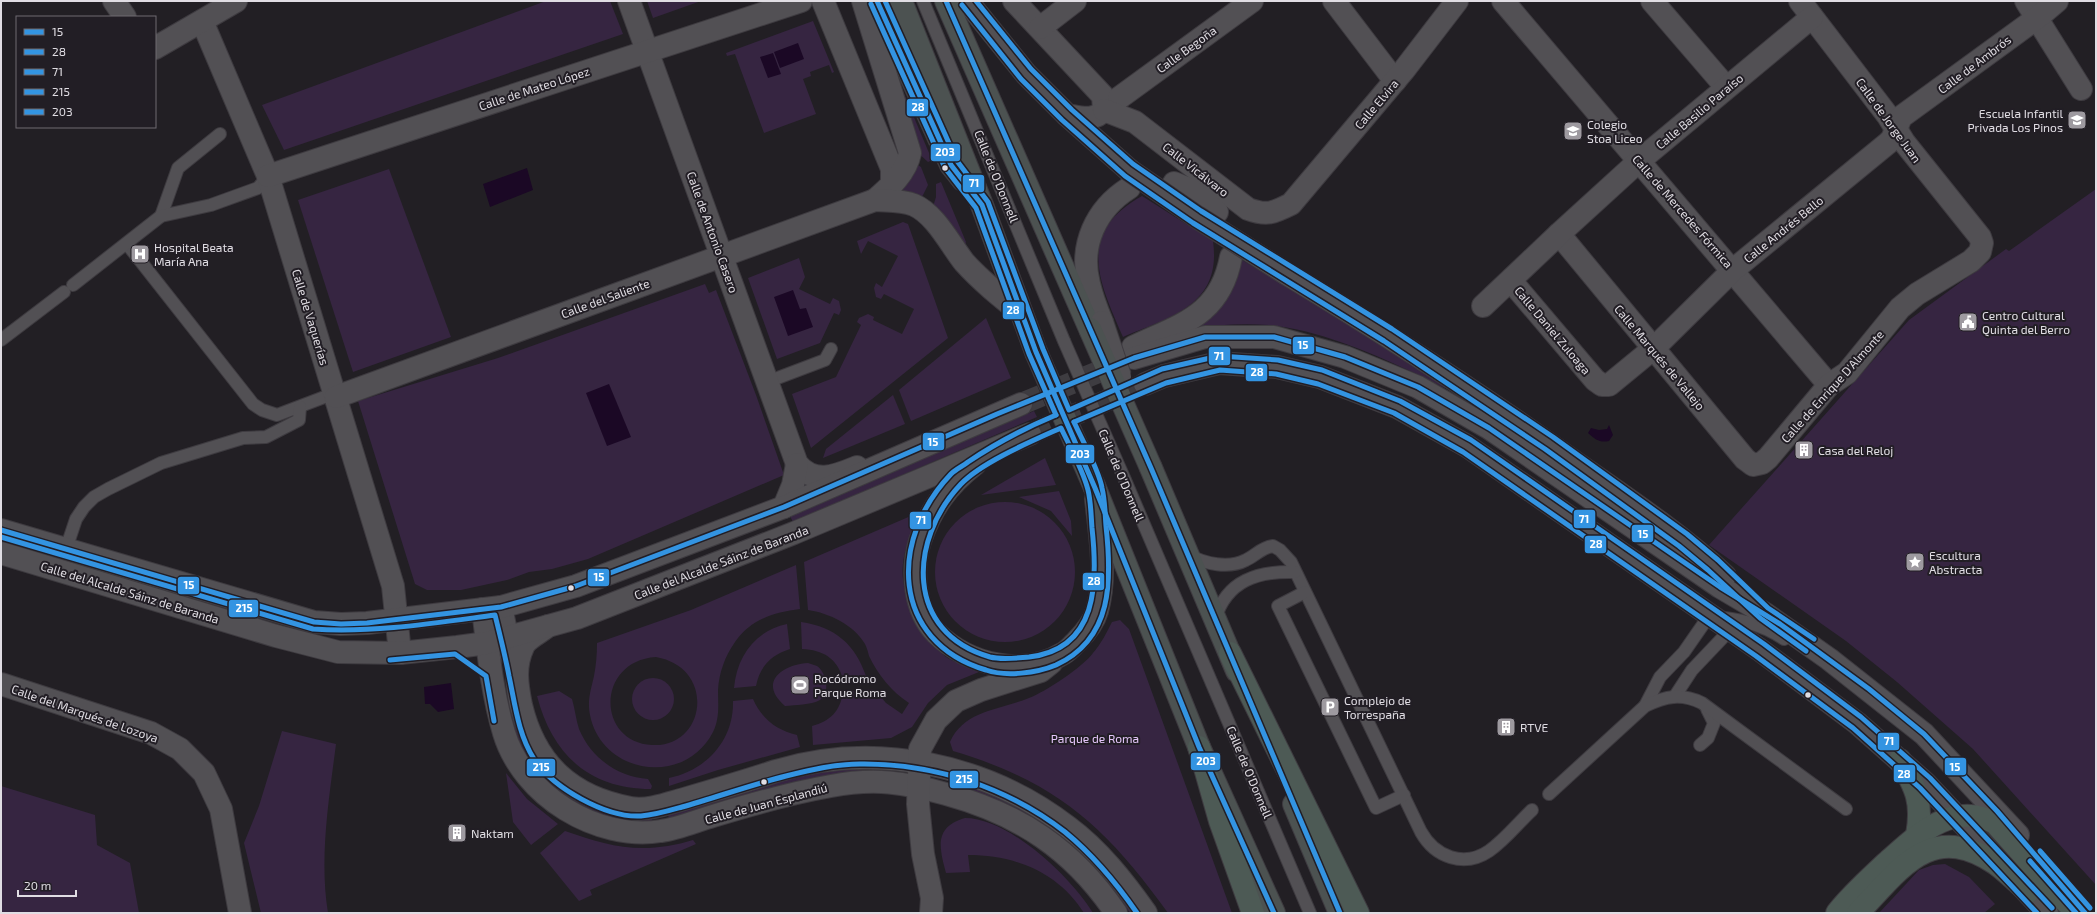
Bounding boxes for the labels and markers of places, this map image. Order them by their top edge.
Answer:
place label: Escuela Infantil Privada Los Pinos [1967,106,2063,134]
school or university icon: Escuela Infantil Privada Los Pinos [2066,109,2088,131]
place label: Colegio Stoa Liceo [1587,117,1643,145]
school or university icon: Colegio Stoa Liceo [1562,120,1584,142]
unlabelled marker [940,163,950,173]
place label: Hospital Beata María Ana [154,240,234,268]
hospital icon: Hospital Beata María Ana [129,243,151,265]
place label: Centro Cultural Quinta del Berro [1982,308,2070,337]
public building icon: Centro Cultural Quinta del Berro [1957,311,1979,333]
building icon: Casa del Reloj [1793,439,1815,461]
place label: Casa del Reloj [1818,443,1893,458]
place label: Escultura Abstracta [1929,548,1982,576]
place icon: Escultura Abstracta [1904,551,1926,573]
unlabelled marker [566,583,576,593]
place label: Rocódromo Parque Roma [814,671,886,699]
sports icon: Rocódromo Parque Roma [789,674,811,696]
unlabelled marker [1803,690,1813,700]
place label: Complejo de Torrespaña [1344,693,1411,721]
parking icon: Complejo de Torrespaña [1319,696,1341,718]
building icon: RTVE [1495,716,1517,738]
place label: RTVE [1520,720,1549,734]
unlabelled marker [759,777,769,787]
building icon: Naktam [446,822,468,844]
place label: Naktam [471,826,514,840]

